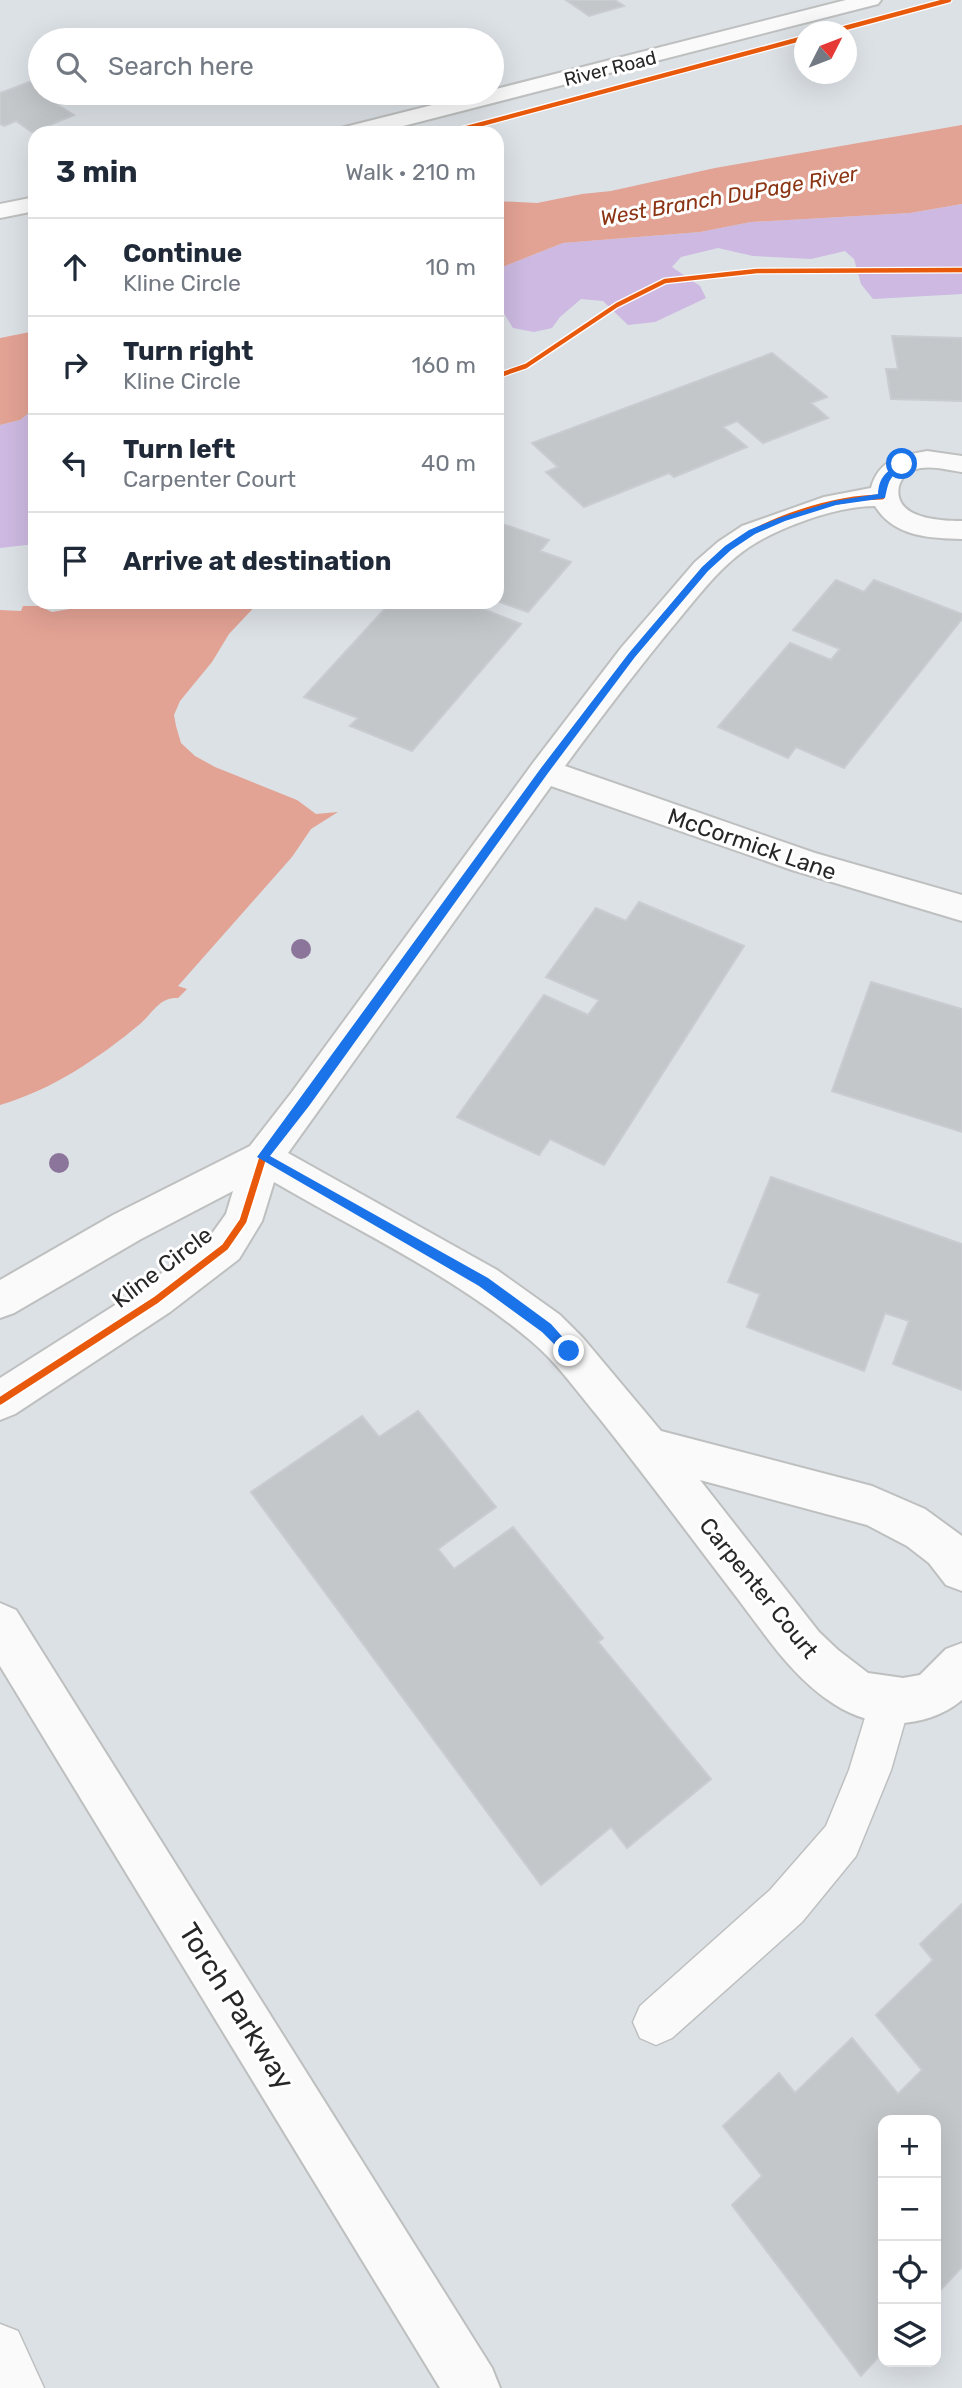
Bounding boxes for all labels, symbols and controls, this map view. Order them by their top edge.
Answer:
north arrow [794,21,857,84]
search box [28,28,504,105]
street label: River Road [562,46,659,91]
icon: search [52,48,90,86]
text: Search here [108,51,254,82]
text: 3 min [56,154,138,190]
text: Walk · 210 m [345,158,476,186]
water label: West Branch DuPage River [598,160,861,230]
text: Continue [123,238,242,269]
icon: ahead [56,248,94,286]
text: 10 m [425,253,476,281]
text: Kline Circle [123,269,241,297]
text: Turn right [123,336,253,367]
icon: right [56,346,94,384]
text: 160 m [412,351,476,379]
text: Kline Circle [123,367,241,395]
text: Turn left [123,434,235,465]
icon: left [56,444,94,482]
route start [886,448,917,479]
text: 40 m [421,449,476,477]
text: Carpenter Court [123,465,296,493]
icon: arrive [56,542,94,580]
text: Arrive at destination [123,546,391,577]
street label: McCormick Lane [664,802,840,886]
street label: Kline Circle [106,1220,218,1314]
route end [553,1335,584,1366]
street label: Carpenter Court [694,1512,824,1664]
street label: Torch Parkway [172,1917,301,2096]
map controls [878,2115,941,2367]
button: + [878,2115,941,2178]
button: − [878,2178,941,2241]
button: locate [878,2241,941,2304]
button: layers [878,2304,941,2367]

